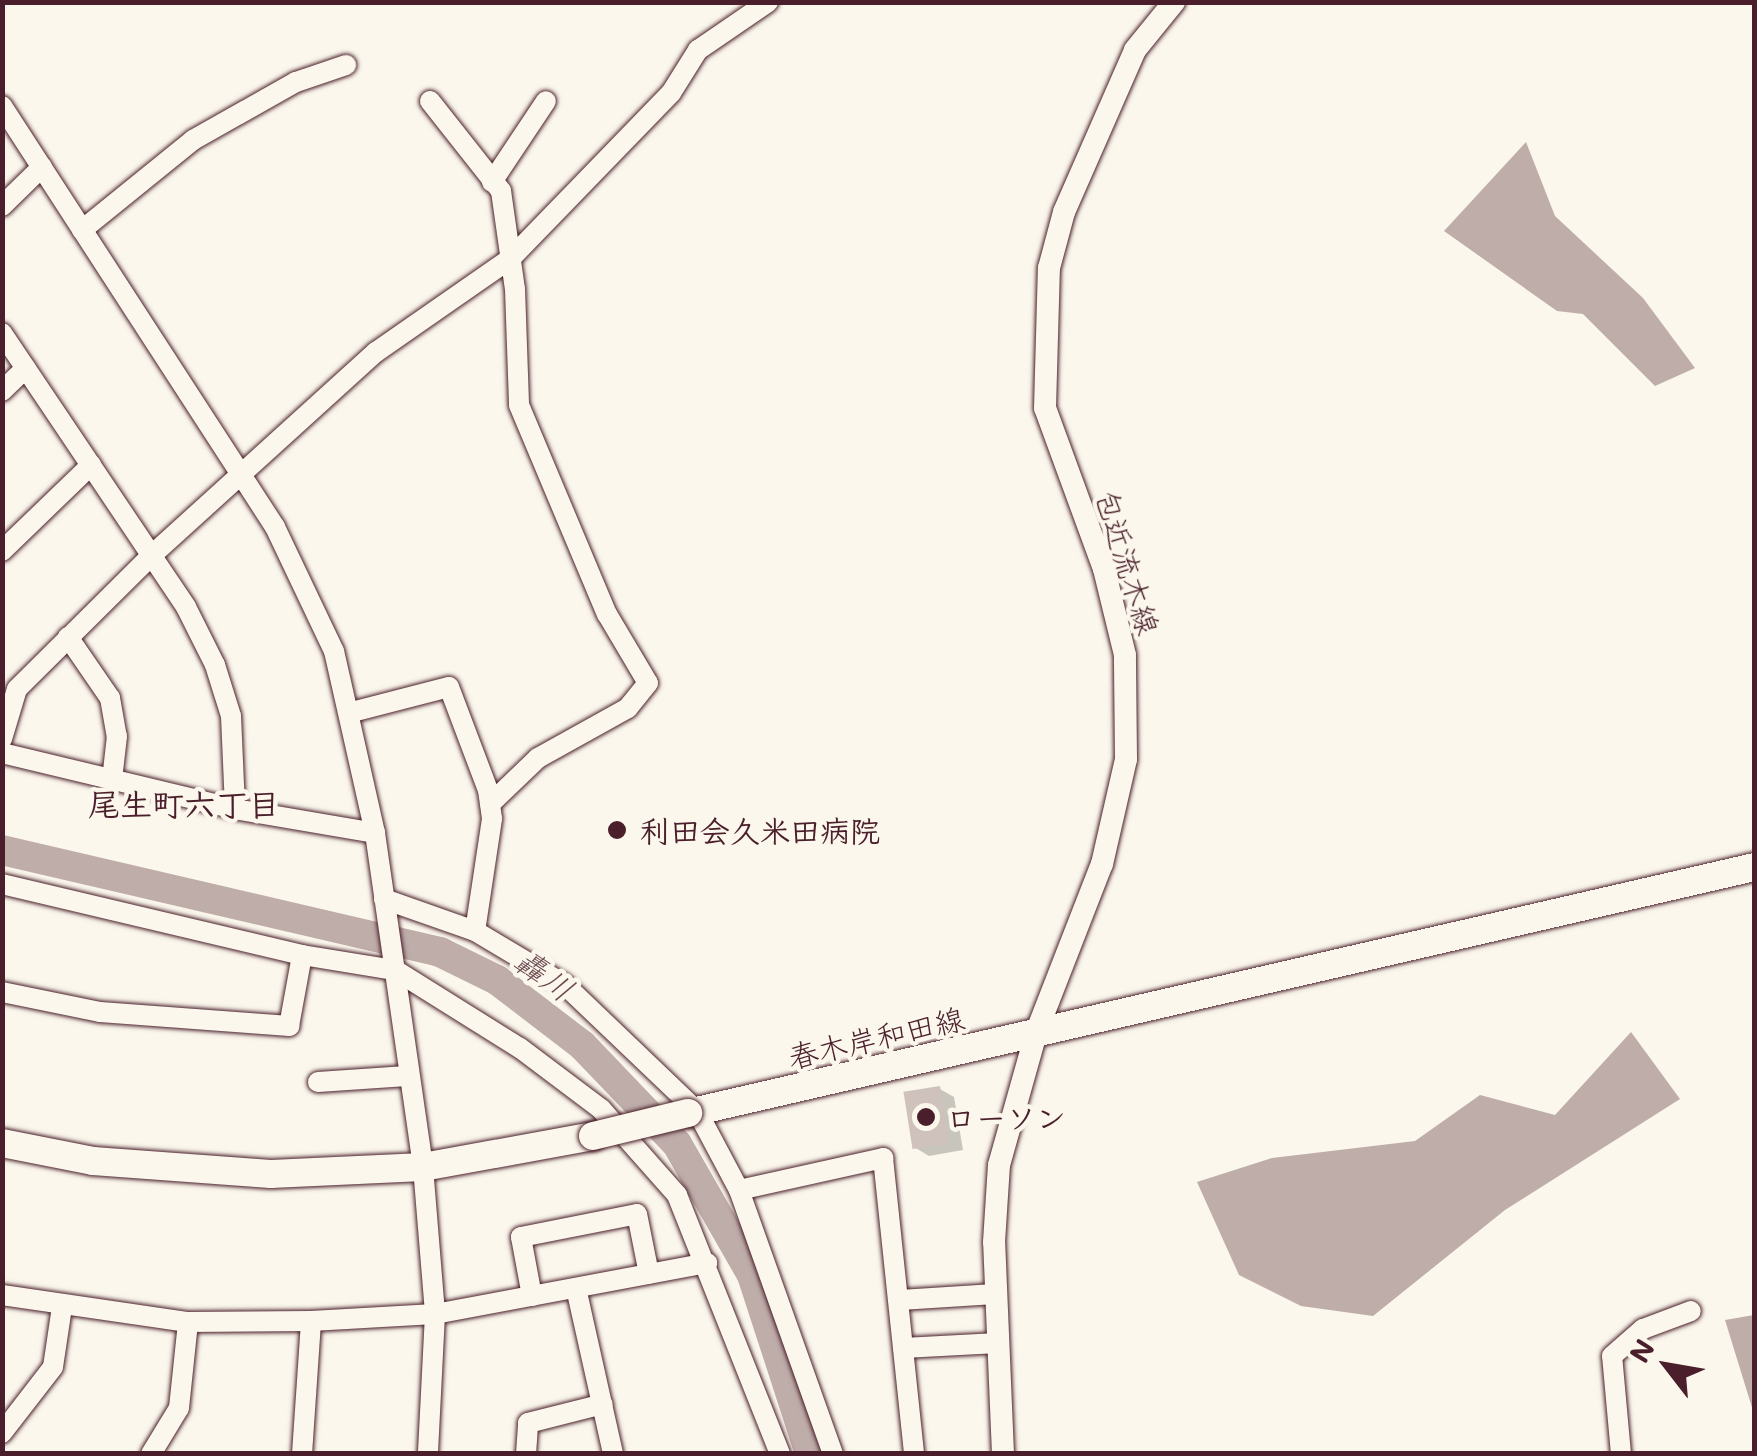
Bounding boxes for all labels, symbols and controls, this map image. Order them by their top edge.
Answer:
street label: 包近流木線 [1089,485,1167,639]
district label: 尾生町六丁目 [88,784,280,822]
place label: 利田会久米田病院 [640,812,880,848]
marker: 利田会久米田病院 [604,817,630,843]
water label: 轟川 [508,940,582,1008]
street label: 春木岸和田線 [784,999,968,1075]
place label: ローソン [946,1099,1066,1135]
marker: ローソン [915,1106,937,1128]
north arrow [1617,1316,1717,1416]
text: N [1620,1332,1662,1369]

